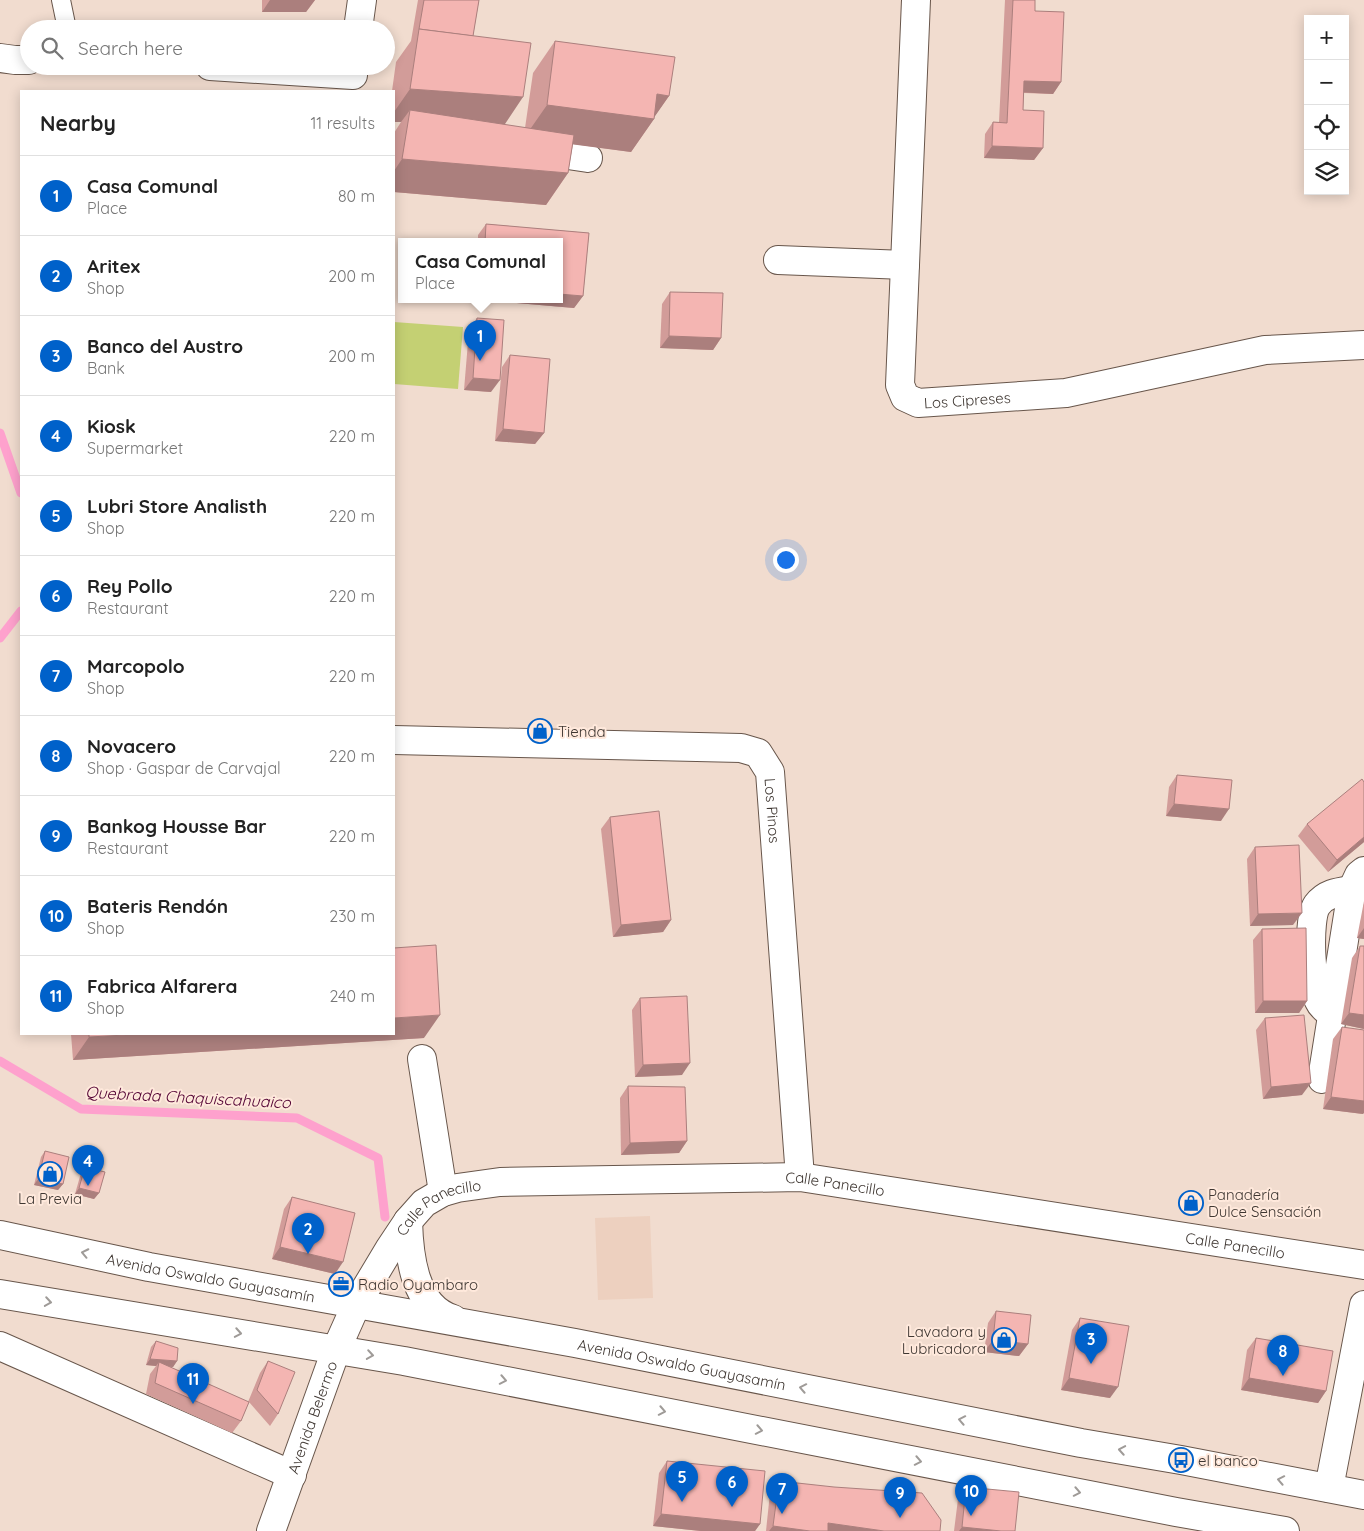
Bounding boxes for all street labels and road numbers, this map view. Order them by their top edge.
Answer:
street label: Los Cipreses [923,387,1011,412]
street label: Los Pinos [761,777,785,844]
street label: Calle Panecillo [785,1167,886,1200]
street label: Calle Panecillo [392,1175,482,1239]
street label: Calle Panecillo [1184,1228,1286,1262]
street label: Avenida Oswaldo Guayasamín [105,1249,317,1306]
street label: Avenida Oswaldo Guayasamín [576,1334,788,1394]
street label: Avenida Belermo [283,1358,341,1476]

